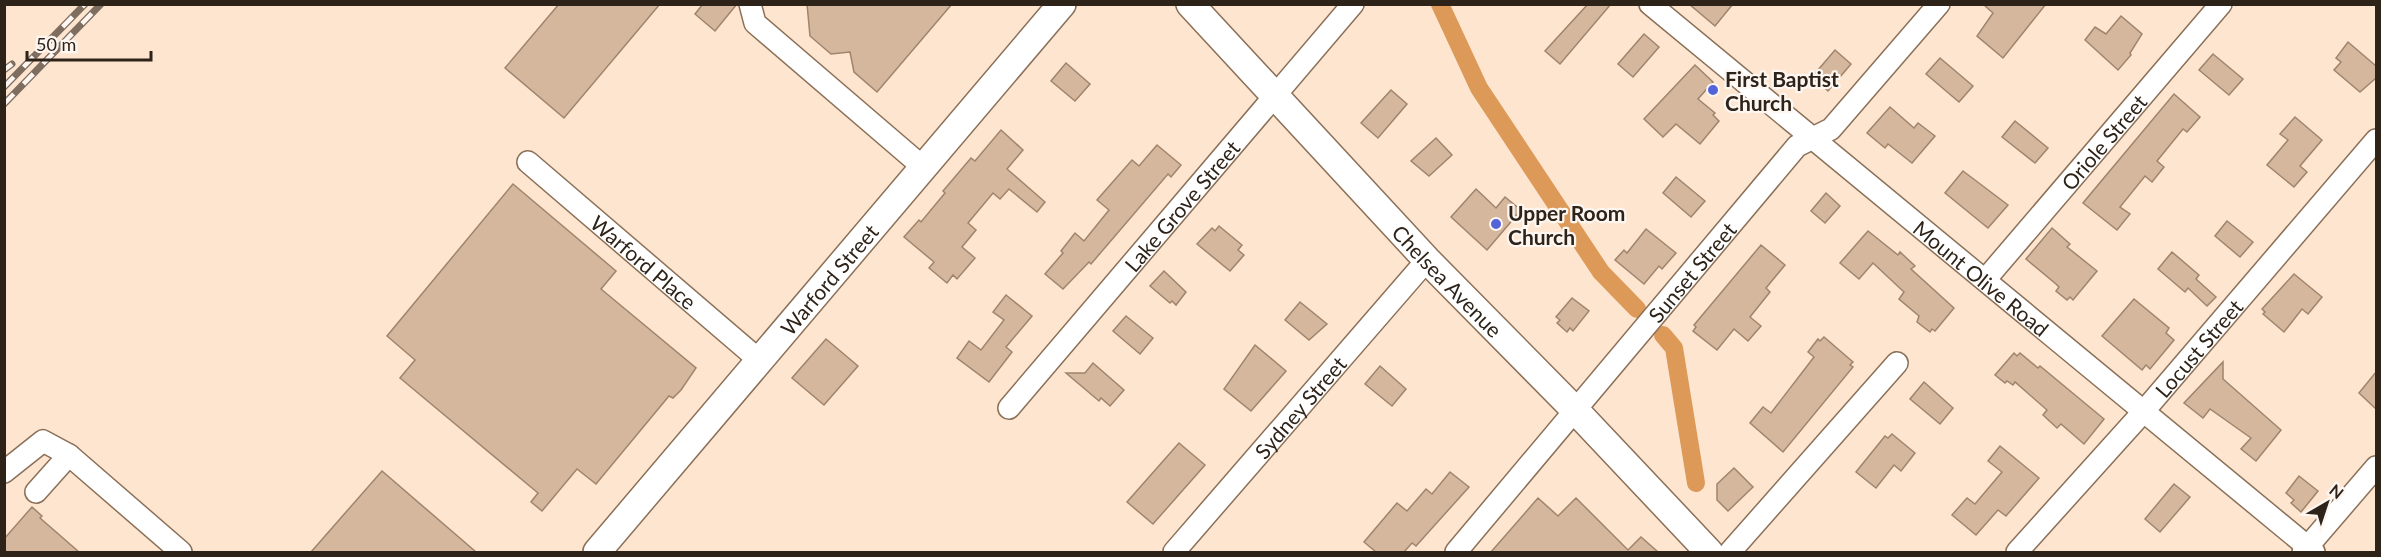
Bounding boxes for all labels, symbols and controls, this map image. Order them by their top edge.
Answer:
scale bar [27,24,152,62]
text: 50 m [36,33,76,55]
place label: First Baptist Church [1725,66,1839,115]
marker: First Baptist Church [1706,83,1720,97]
street label: Oriole Street [2055,88,2151,195]
street label: Lake Grove Street [1119,135,1244,276]
place label: Upper Room Church [1508,200,1625,249]
street label: Warford Place [586,209,702,314]
street label: Mount Olive Road [1909,215,2054,341]
street label: Sunset Street [1642,216,1741,327]
marker: Upper Room Church [1489,217,1503,231]
street label: Warford Street [775,218,883,339]
street label: Chelsea Avenue [1388,219,1508,342]
street label: Locust Street [2149,293,2247,402]
street label: Sydney Street [1249,350,1351,463]
north arrow [2297,473,2357,533]
text: N [2326,480,2348,502]

